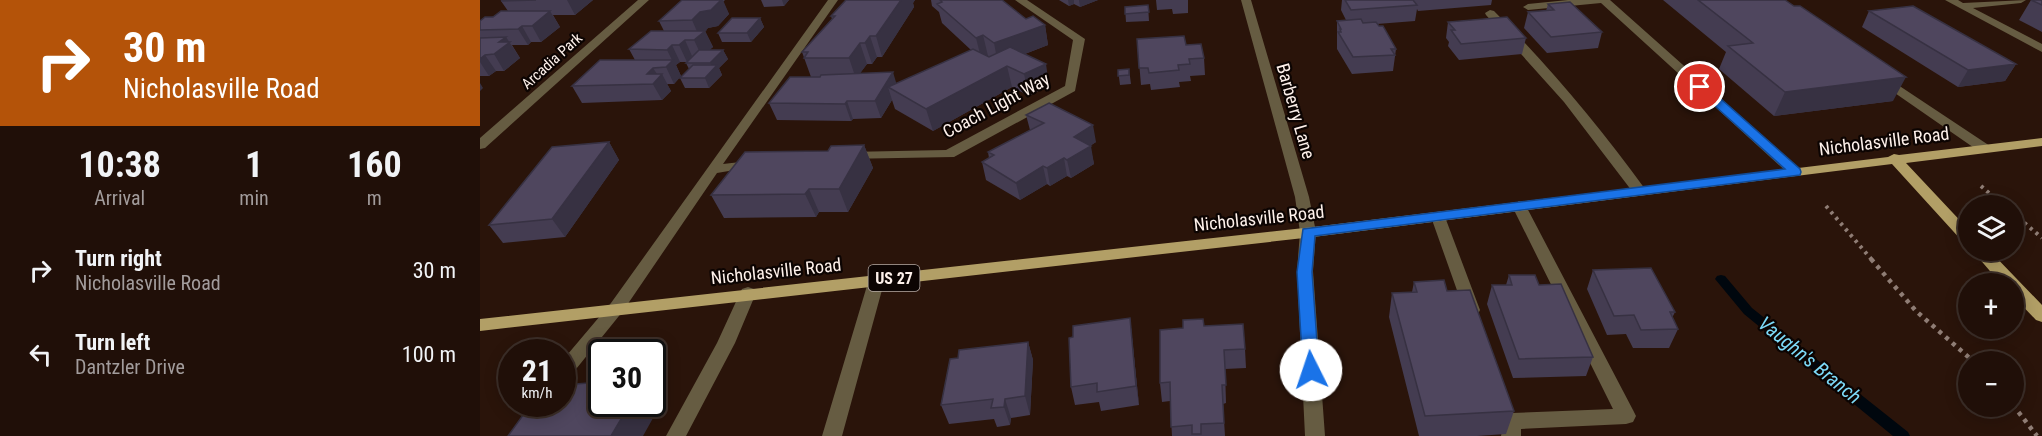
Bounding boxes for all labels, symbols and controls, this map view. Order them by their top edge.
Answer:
text: 30 m [123,23,206,72]
icon: right [24,24,102,102]
street label: Arcadia Park [518,29,586,93]
street label: Barberry Lane [1272,61,1320,161]
pin [1674,61,1725,112]
street label: Coach Light Way [939,68,1054,142]
icon: arrive [1683,70,1716,103]
text: Nicholasville Road [123,73,320,105]
street label: Nicholasville Road [1818,123,1950,159]
text: 10:38 [78,144,161,186]
text: 1 [245,144,263,186]
text: 160 [347,144,402,186]
text: Arrival [94,186,145,210]
text: min [239,186,269,210]
text: m [367,186,382,210]
map controls [1958,195,2024,417]
button: layers [1958,195,2024,261]
street label: Nicholasville Road [1193,201,1325,235]
text: Turn right [75,246,162,271]
icon: right [24,254,57,287]
street label: Nicholasville Road [710,254,842,288]
text: 30 m [413,258,456,283]
road number: US 27 [868,265,920,291]
text: Nicholasville Road [75,271,221,295]
button: + [1958,273,2024,339]
water label: Vaughn's Branch [1754,311,1866,409]
text: Turn left [75,330,150,355]
icon: left [24,338,57,371]
position arrow [1279,338,1343,402]
speed limit sign: 30 [588,339,666,417]
text: 100 m [402,342,456,367]
button: − [1958,351,2024,417]
text: 21 [522,353,552,388]
text: Dantzler Drive [75,355,185,379]
text: km/h [522,384,552,402]

